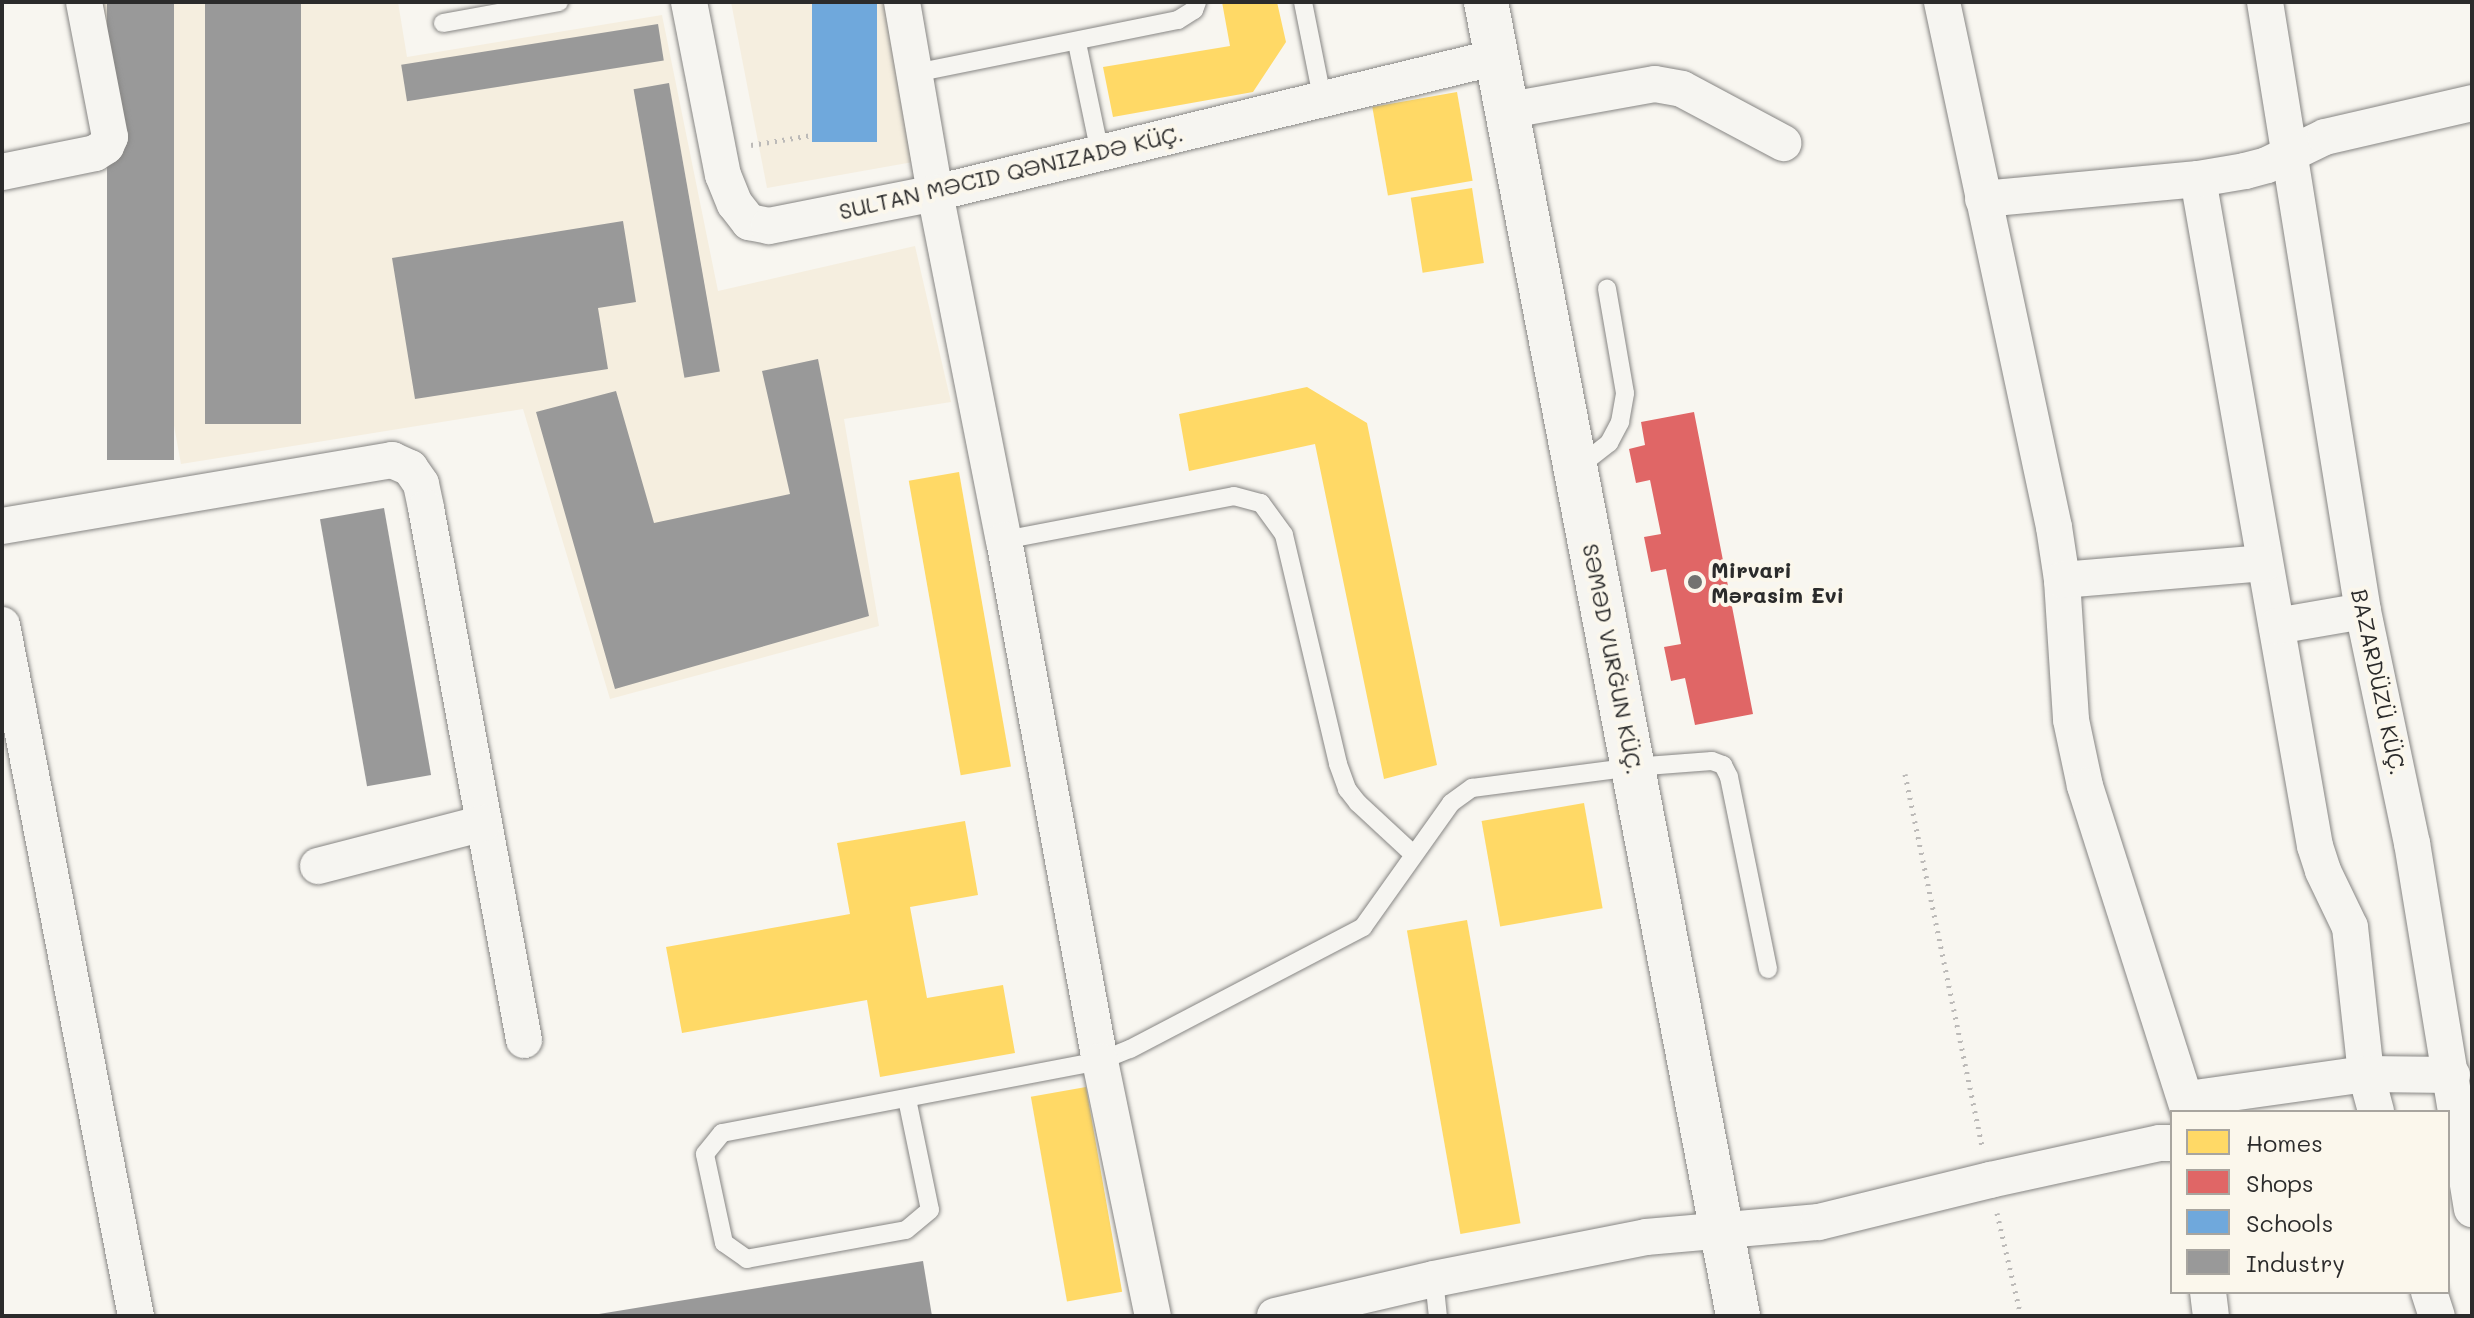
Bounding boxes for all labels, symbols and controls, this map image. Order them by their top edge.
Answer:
street label: SULTAN MƏCID QƏNIZADƏ KÜÇ. [836,120,1186,224]
street label: SƏMƏD VURĞUN KÜÇ. [1578,541,1648,777]
place label: Mirvari Mərasim Evi [1711,556,1844,608]
marker: Mirvari Mərasim Evi [1686,573,1704,591]
street label: BAZARDÜZÜ KÜÇ. [2346,587,2412,777]
legend [2170,1110,2450,1294]
text: Homes [2246,1127,2323,1158]
text: Shops [2246,1167,2314,1198]
text: Schools [2246,1207,2333,1238]
text: Industry [2246,1247,2345,1278]

